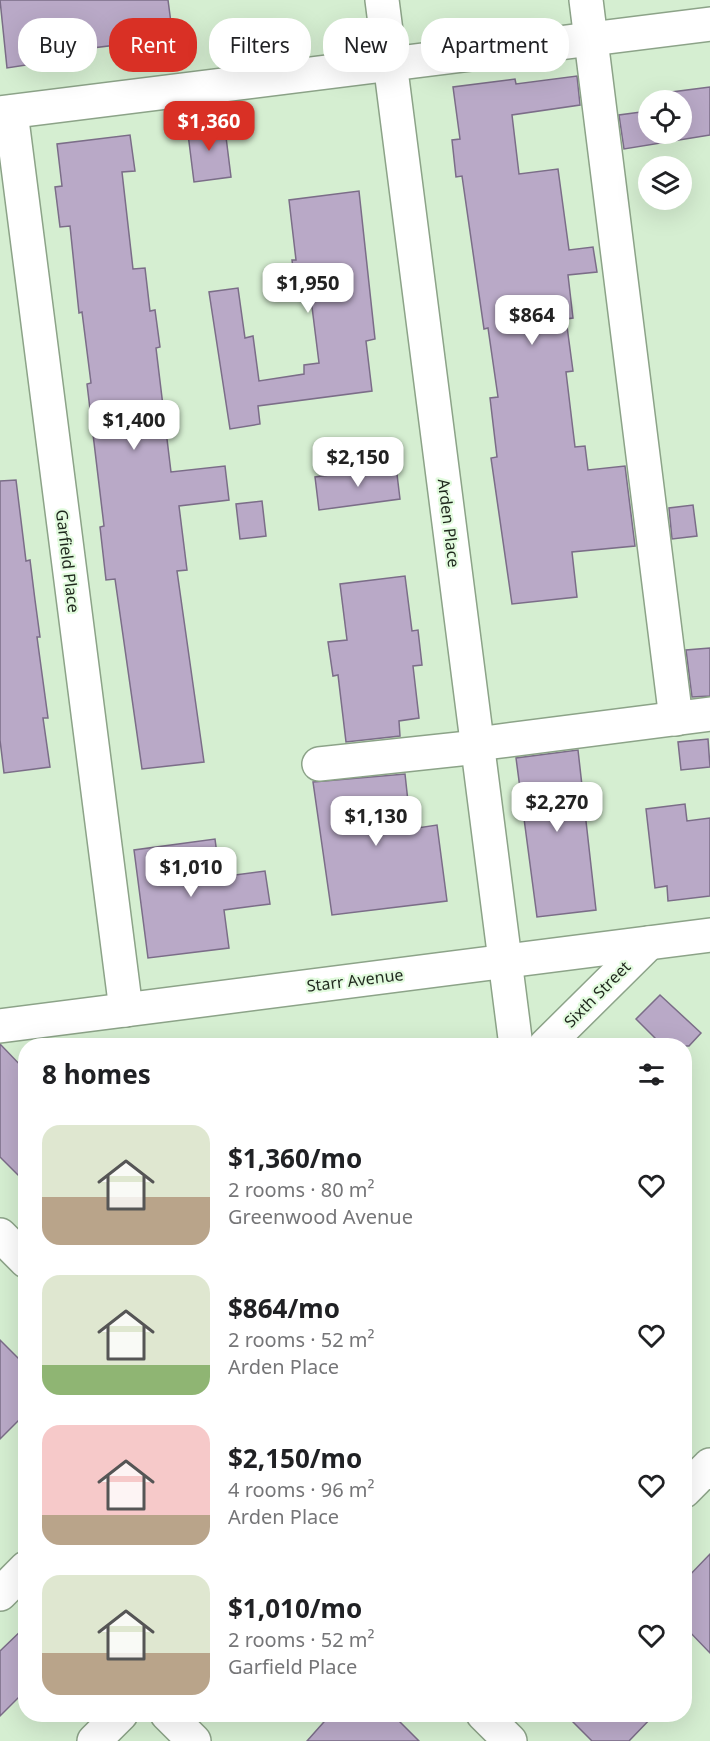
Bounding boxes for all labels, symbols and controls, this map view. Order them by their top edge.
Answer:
chip: Buy [18,18,97,72]
chip: Rent [109,18,197,72]
chip: Filters [209,18,311,72]
chip: New [323,18,409,72]
chip: Apartment [421,18,569,72]
map controls [638,90,692,210]
button: locate [638,90,692,144]
pin: $1,360 [160,101,258,152]
text: $1,360 [178,107,240,134]
button: layers [638,156,692,210]
pin: $1,950 [259,263,357,314]
text: $1,950 [277,269,339,296]
pin: $864 [496,295,568,346]
text: $864 [509,301,555,328]
pin: $1,400 [85,400,183,451]
text: $1,400 [103,406,165,433]
pin: $2,150 [309,437,407,488]
text: $2,150 [327,443,389,470]
street label: Arden Place [433,478,465,568]
street label: Garfield Place [51,508,85,614]
pin: $2,270 [508,782,606,833]
text: $2,270 [526,788,588,815]
pin: $1,130 [327,796,425,847]
text: $1,130 [345,802,407,829]
pin: $1,010 [142,847,240,898]
text: $1,010 [160,853,222,880]
street label: Sixth Street [559,956,635,1032]
street label: Starr Avenue [305,963,405,997]
text: 8 homes [42,1056,151,1092]
icon: filters [635,1058,668,1091]
text: $1,360/mo [228,1140,362,1176]
icon: home [90,1149,162,1221]
icon: heart [635,1169,668,1202]
text: 2 rooms · 80 m² [228,1176,375,1203]
text: Greenwood Avenue [228,1203,413,1230]
text: $864/mo [228,1290,340,1326]
icon: home [90,1299,162,1371]
icon: heart [635,1319,668,1352]
text: 2 rooms · 52 m² [228,1326,375,1353]
text: Arden Place [228,1353,339,1380]
text: $2,150/mo [228,1440,362,1476]
icon: home [90,1449,162,1521]
icon: heart [635,1469,668,1502]
text: 4 rooms · 96 m² [228,1476,375,1503]
text: Arden Place [228,1503,339,1530]
text: $1,010/mo [228,1590,362,1626]
icon: home [90,1599,162,1671]
icon: heart [635,1619,668,1652]
text: 2 rooms · 52 m² [228,1626,375,1653]
text: Garfield Place [228,1653,357,1680]

